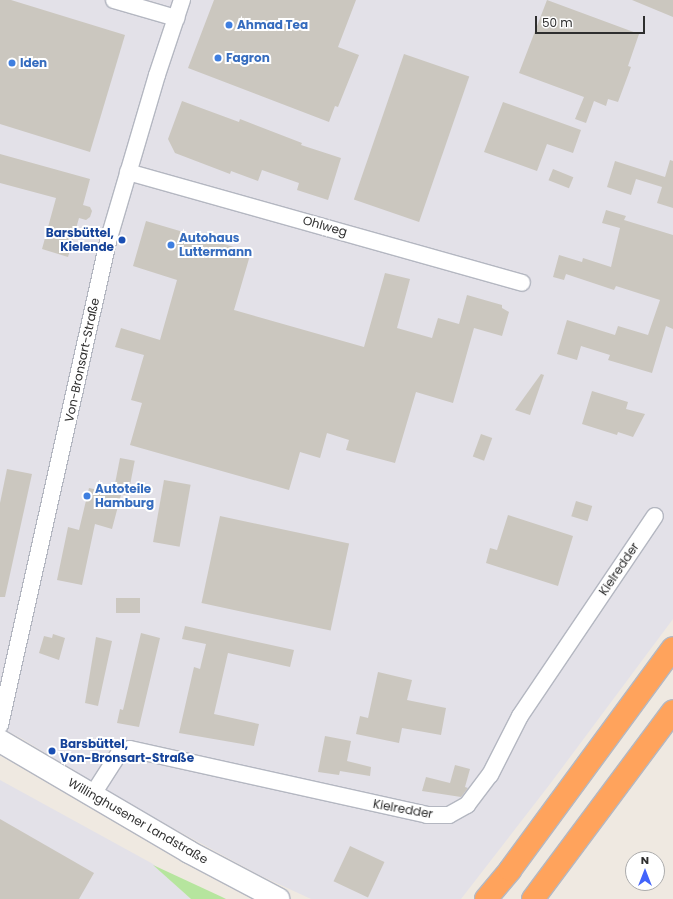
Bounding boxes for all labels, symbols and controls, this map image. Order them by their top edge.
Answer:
scale bar [537,8,647,34]
text: 50 m [542,14,573,31]
place label: Ahmad Tea [237,18,308,32]
marker: Ahmad Tea [224,20,234,30]
place label: Fagron [226,51,270,65]
marker: Fagron [213,53,223,63]
place label: Iden [20,56,47,70]
marker: Iden [7,58,17,68]
street label: Ohlweg [301,213,349,239]
place label: Barsbüttel, Kielende [46,226,114,254]
place label: Autohaus Luttermann [179,231,252,259]
marker: Barsbüttel, Kielende [117,235,127,245]
marker: Autohaus Luttermann [166,240,176,250]
street label: Von-Bronsart-Straße [62,297,102,423]
place label: Autoteile Hamburg [95,482,154,510]
marker: Autoteile Hamburg [82,491,92,501]
street label: Kielredder [596,540,642,598]
place label: Barsbüttel, Von-Bronsart-Straße [60,737,194,765]
marker: Barsbüttel, Von-Bronsart-Straße [47,746,57,756]
street label: Willinghusener Landstraße [66,775,210,867]
street label: Kielredder [372,797,434,821]
north arrow [625,851,665,891]
text: N [641,852,649,868]

